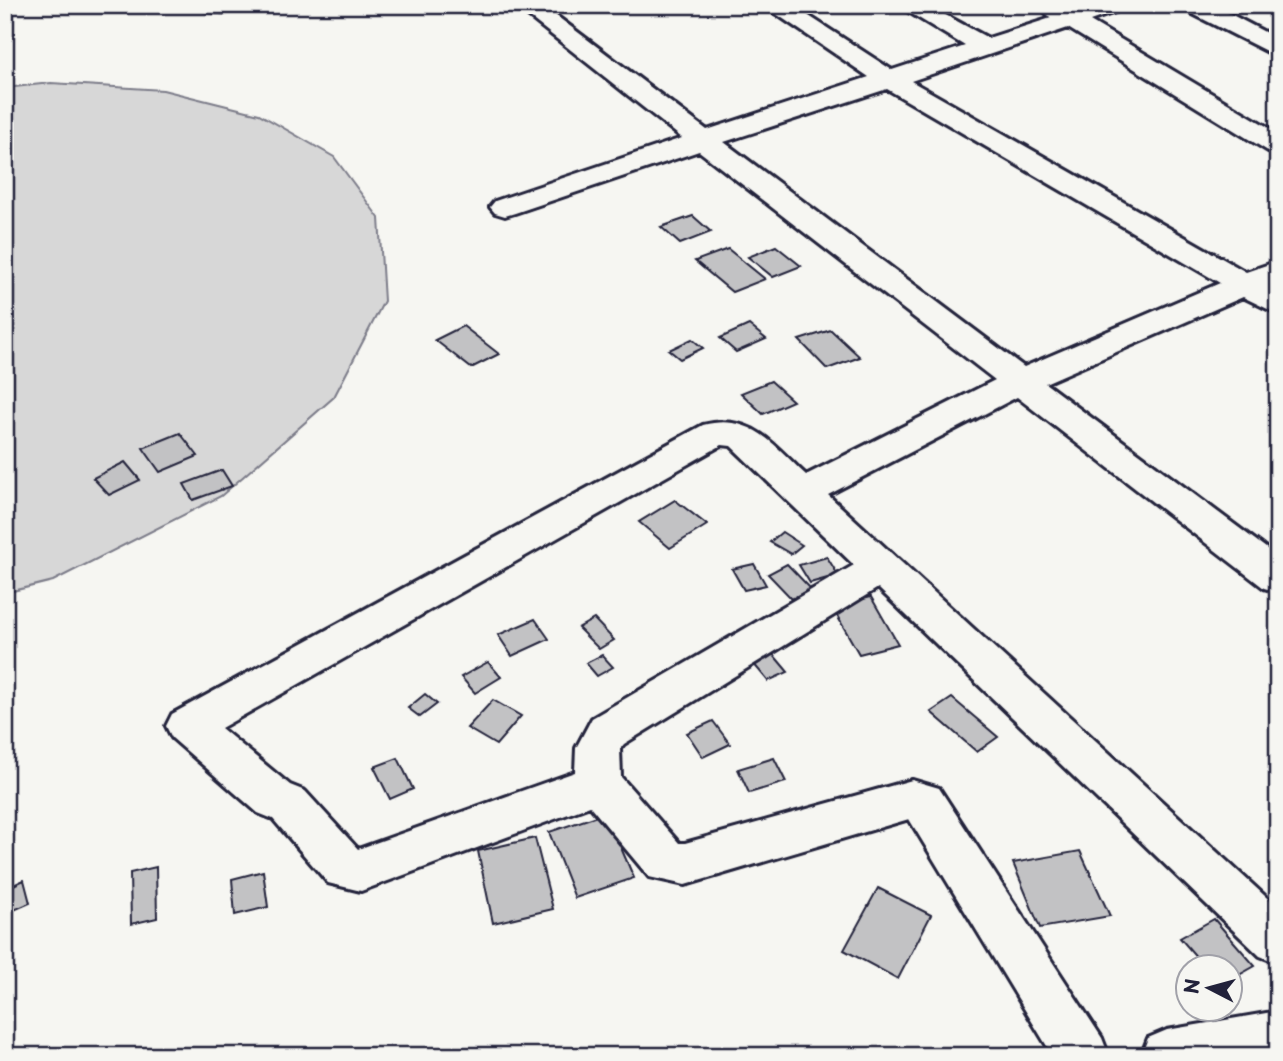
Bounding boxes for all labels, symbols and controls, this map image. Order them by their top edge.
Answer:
north arrow [1174,953,1244,1023]
text: N [1176,977,1206,995]

